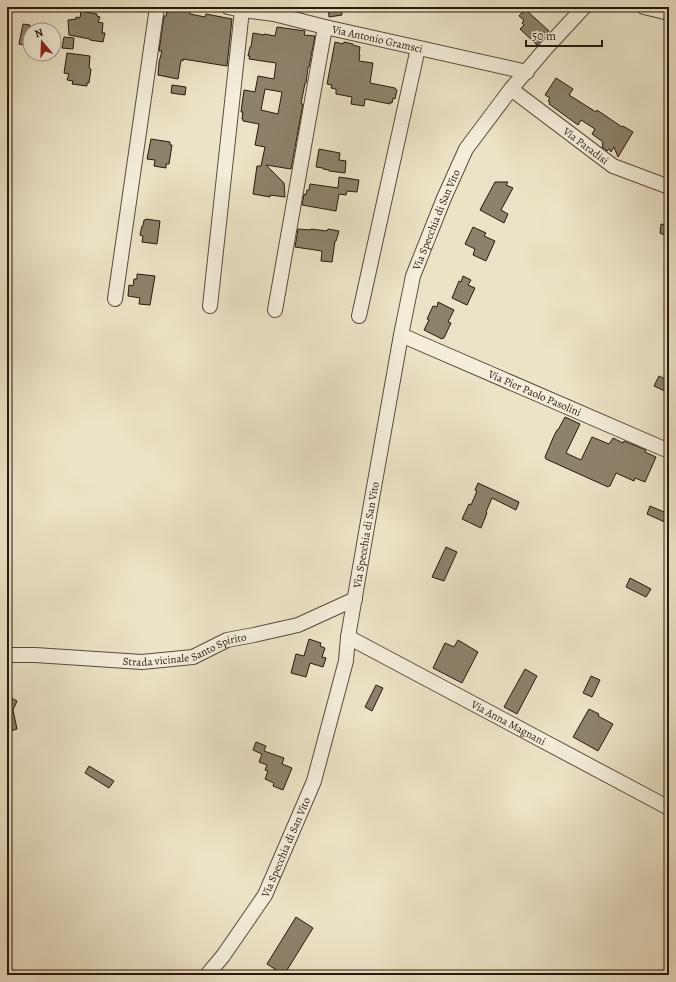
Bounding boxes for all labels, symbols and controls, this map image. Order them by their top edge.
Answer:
north arrow [22,22,62,62]
street label: Via Antonio Gramsci [330,22,424,57]
scale bar [526,22,602,48]
text: N [33,25,45,41]
text: 50 m [532,28,556,44]
street label: Via Paradisi [559,123,612,168]
street label: Via Specchia di San Vito [409,167,464,273]
street label: Via Pier Paolo Pasolini [485,366,584,420]
street label: Via Specchia di San Vito [349,480,383,590]
street label: Strada vicinale Santo Spirito [122,629,248,670]
street label: Via Anna Magnani [468,697,548,749]
street label: Via Specchia di San Vito [258,795,314,901]

